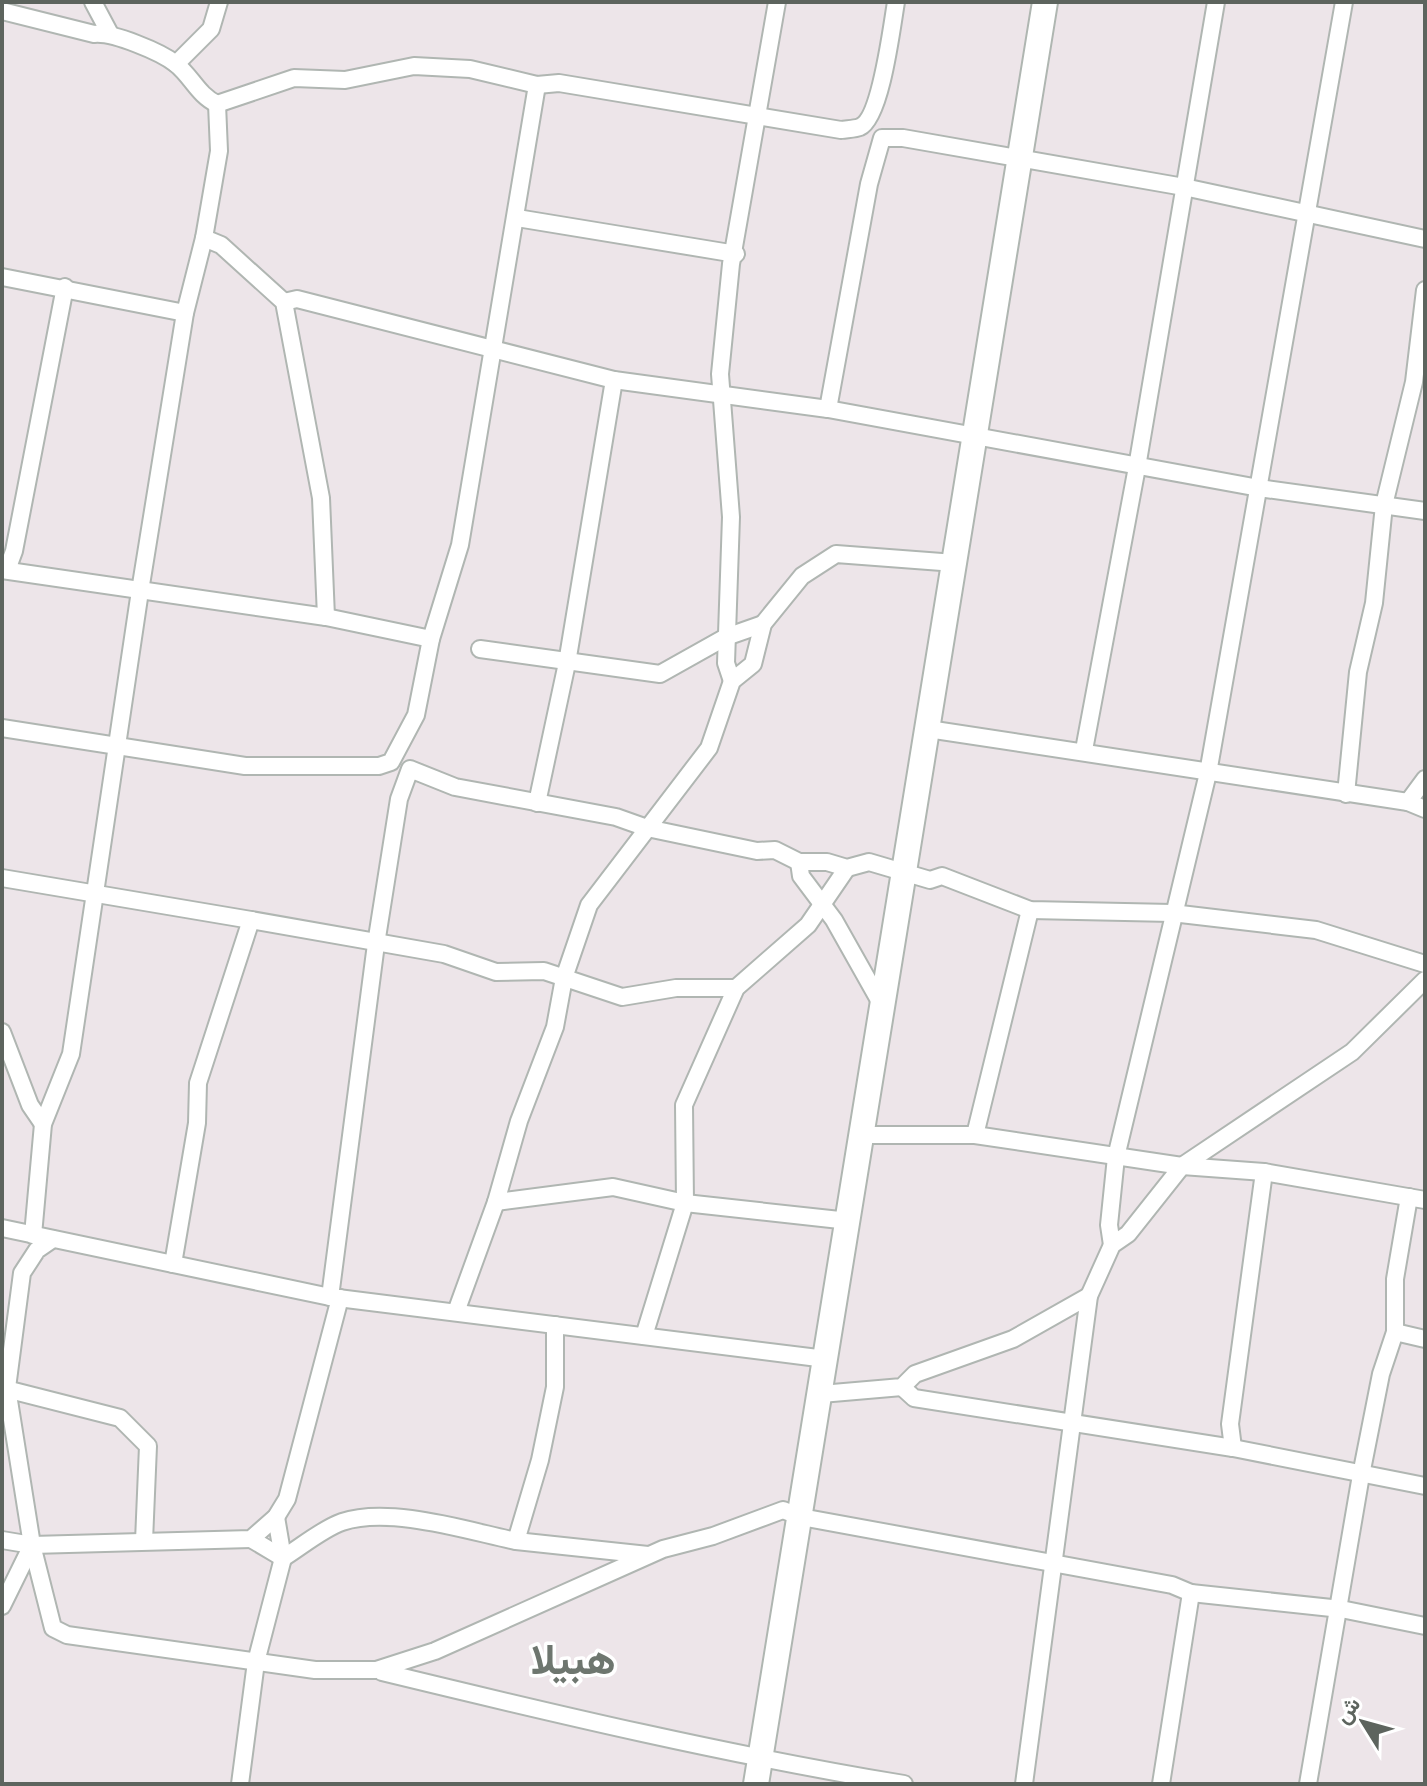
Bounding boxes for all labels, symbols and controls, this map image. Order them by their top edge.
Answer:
district label: هبيلا [530,1635,616,1684]
north arrow [1323,1682,1403,1762]
text: ش [1329,1692,1366,1729]

